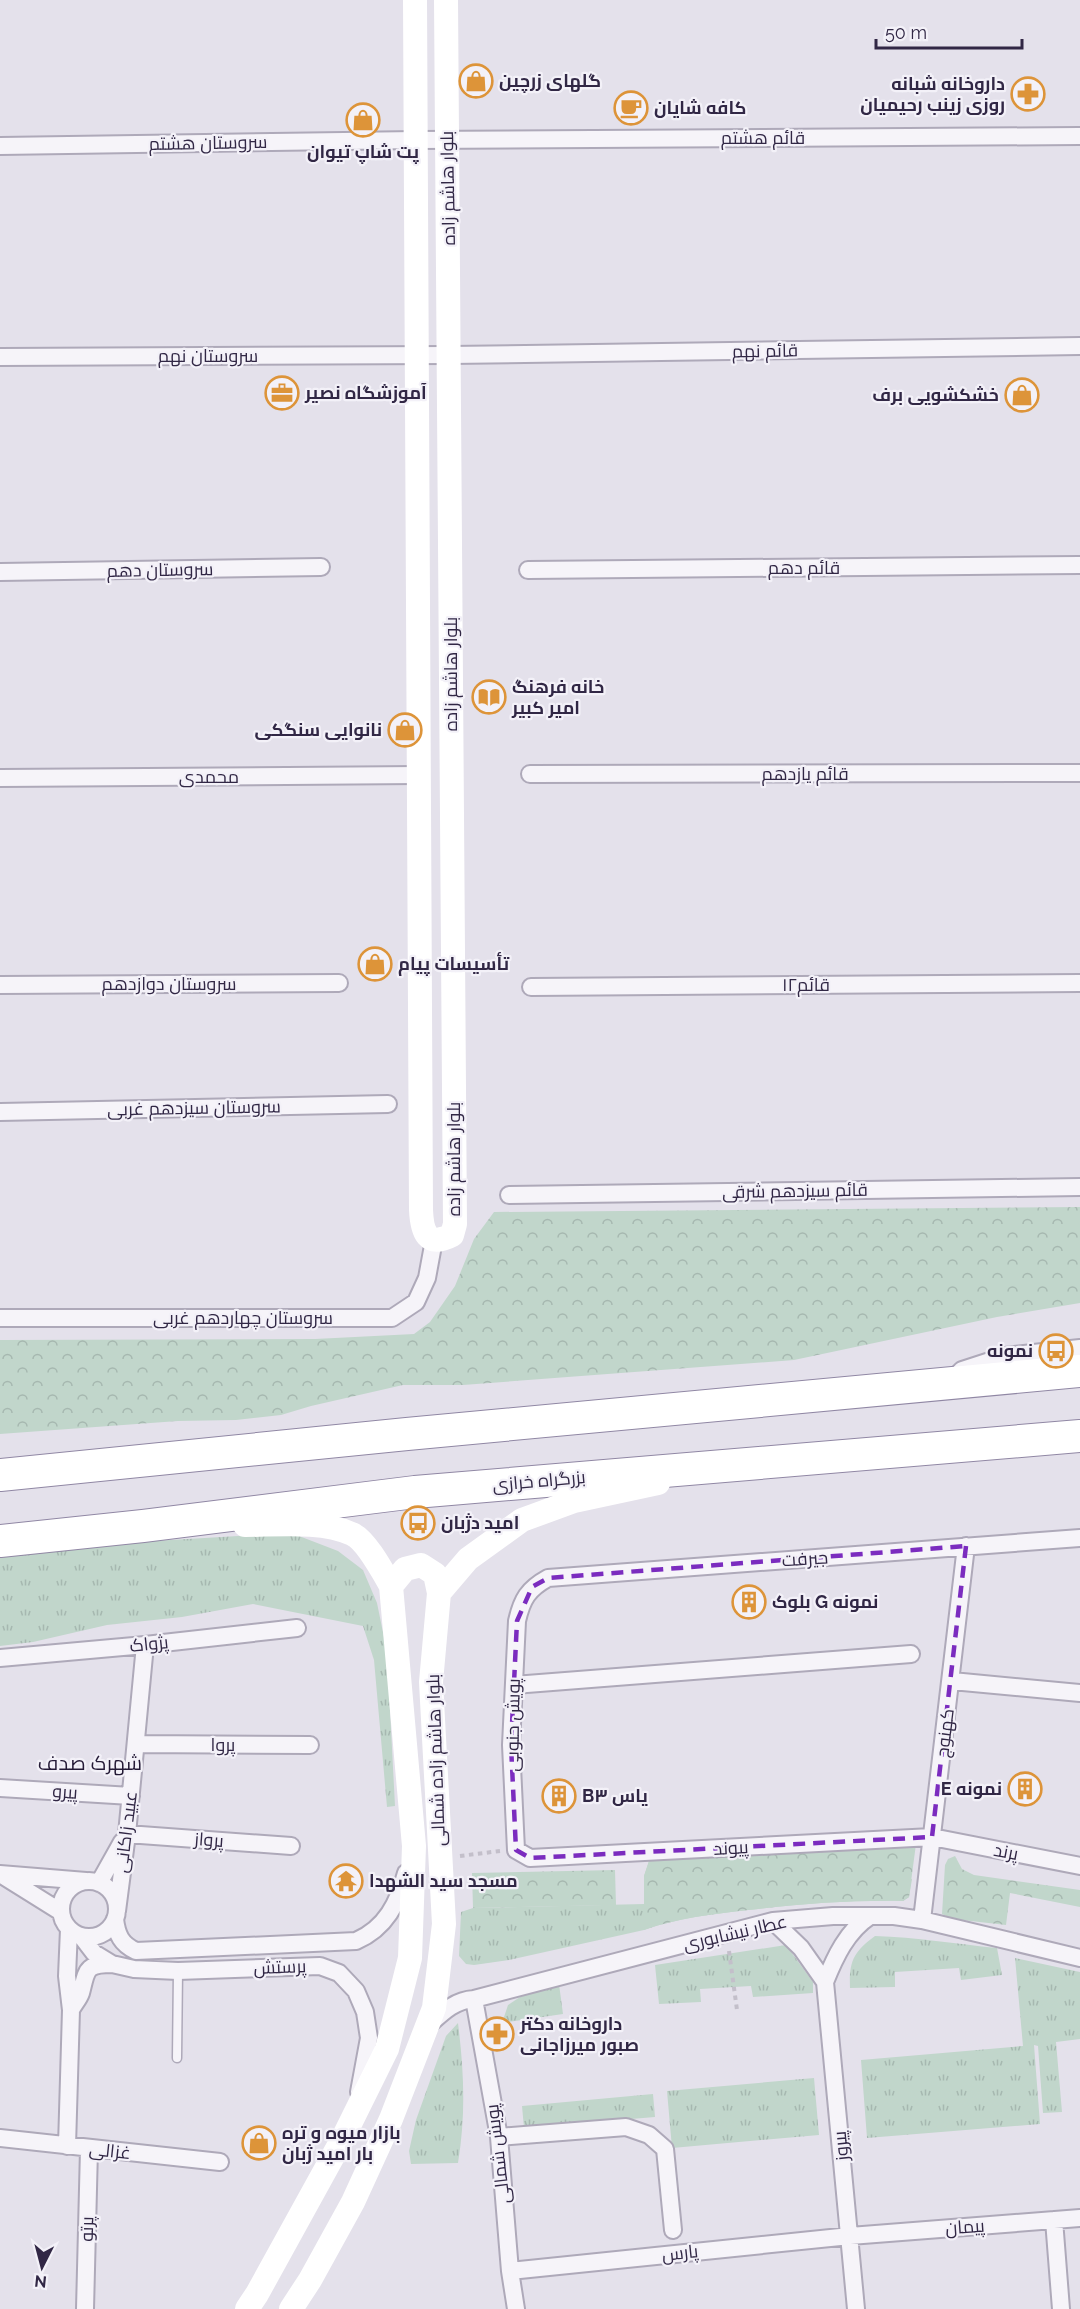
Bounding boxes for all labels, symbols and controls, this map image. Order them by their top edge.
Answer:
scale bar [876,12,1022,50]
text: 50 m [885,22,927,43]
shop icon: گلهای زرچین [458,63,494,99]
place label: گلهای زرچین [499,70,601,93]
place label: داروخانه شبانه روزی زینب رحیمیان [860,73,1005,116]
pharmacy icon: داروخانه شبانه روزی زینب رحیمیان [1010,76,1046,112]
cafe icon: كافه شايان [613,90,649,126]
place label: كافه شايان [654,97,746,118]
shop icon: پت شاپ تیوان [345,102,381,138]
street label: قائم هشتم [721,127,805,150]
street label: بلوار هاشم زاده [436,130,461,246]
street label: سروستان هشتم [148,131,268,156]
place label: پت شاپ تیوان [307,141,419,164]
street label: قائم نهم [732,339,798,364]
street label: سروستان نهم [158,345,258,368]
office icon: آموزشگاه نصیر [264,375,300,411]
shop icon: خشکشویی برف [1004,377,1040,413]
place label: آموزشگاه نصیر [304,382,427,404]
place label: خشکشویی برف [872,384,999,406]
street label: قائم دهم [768,557,840,580]
street label: سروستان دهم [106,558,214,583]
street label: بلوار هاشم زاده [440,617,463,731]
place label: خانه فرهنگ امیر کبیر [511,676,604,719]
library icon: خانه فرهنگ امیر کبیر [471,679,507,715]
shop icon: نانوایی سنگکی [387,712,423,748]
place label: نانوایی سنگکی [255,719,382,741]
street label: قائم یازدهم [761,763,849,786]
street label: محمدی [179,766,239,788]
shop icon: تأسیسات پیام [357,946,393,982]
place label: تأسیسات پیام [398,951,510,976]
street label: سروستان دوازدهم [102,973,236,996]
street label: قائم۱۲ [782,974,830,997]
street label: سروستان سیزدهم غربی [107,1095,281,1122]
street label: بلوار هاشم زاده [443,1102,466,1216]
street label: قائم سیزدهم شرقی [722,1179,868,1204]
street label: سروستان چهاردهم غربی [153,1307,333,1330]
bus stop icon: نمونه [1038,1333,1074,1369]
place label: نمونه [987,1340,1033,1362]
street label: بزرگراه خرازی [491,1466,587,1496]
bus stop icon: امید دژبان [400,1505,436,1541]
place label: امید دژبان [441,1512,519,1534]
street label: جيرفت [781,1546,829,1572]
building icon: بلوک G نمونه [731,1584,767,1620]
place label: بلوک G نمونه [772,1591,878,1613]
street label: پژواک [128,1631,170,1658]
street label: بلوار هاشم زاده شمالی [422,1673,451,1847]
street label: پویش جنوبی [501,1678,526,1772]
street label: كهنوج [931,1707,960,1759]
street label: پروا [211,1734,236,1757]
district label: شهرک صدف [38,1751,142,1776]
building icon: E نمونه [1007,1771,1043,1807]
building icon: B۳ یاس [541,1778,577,1814]
place label: E نمونه [941,1778,1002,1800]
street label: پیرو [52,1780,79,1805]
place label: B۳ یاس [582,1785,648,1807]
street label: عبید زاکانی [110,1790,142,1874]
street label: پرواز [192,1828,225,1853]
street label: پیوند [713,1836,749,1861]
street label: پرند [992,1839,1020,1866]
temple icon: مسجد سید الشهدا [328,1863,364,1899]
place label: مسجد سید الشهدا [369,1870,518,1892]
street label: عطار نیشابوری [681,1910,789,1956]
street label: پرستش [253,1955,307,1980]
place label: داروخانه دکتر صبور میرزاجانی [519,2013,639,2056]
pharmacy icon: داروخانه دکتر صبور میرزاجانی [479,2016,515,2052]
street label: پویش شمالی [481,2103,516,2205]
place label: بازار میوه و تره بار امید ژبان [282,2122,401,2165]
shop icon: بازار میوه و تره بار امید ژبان [241,2125,277,2161]
street label: پیروز [828,2130,855,2163]
street label: غزالی [88,2138,132,2164]
street label: پیمان [945,2215,986,2240]
street label: پرتو [76,2216,99,2242]
north arrow [12,2237,72,2297]
street label: پارس [661,2240,700,2267]
text: N [33,2271,48,2292]

